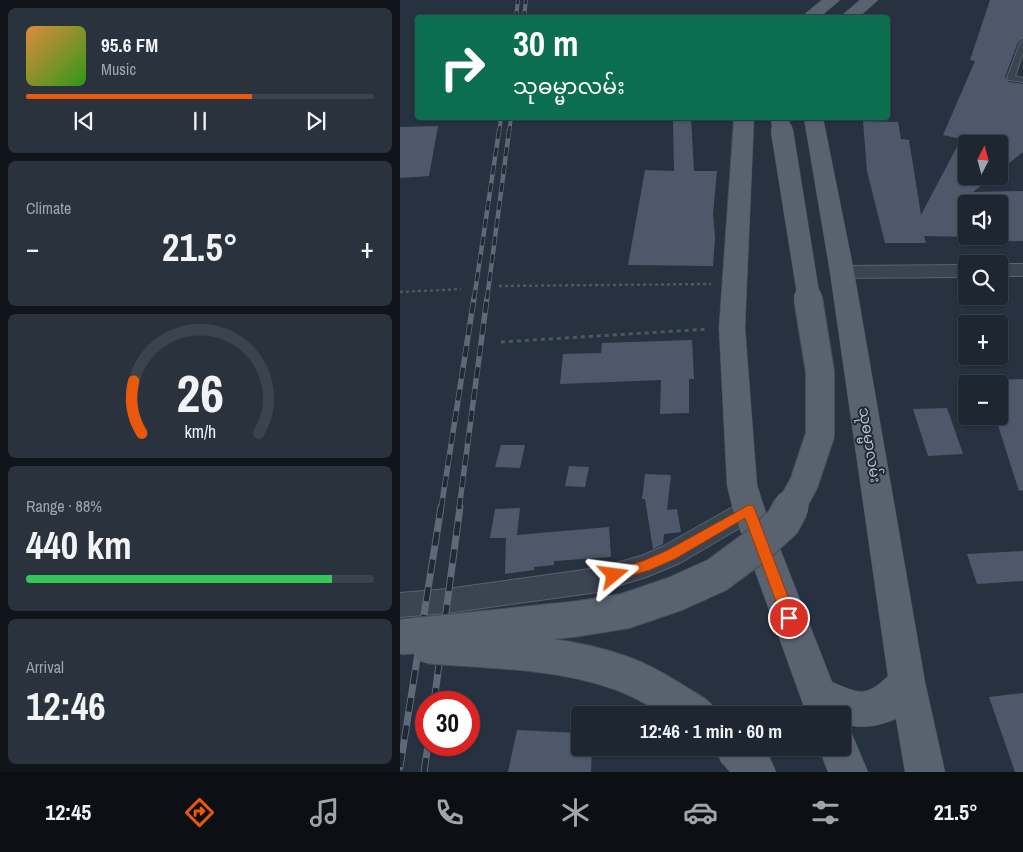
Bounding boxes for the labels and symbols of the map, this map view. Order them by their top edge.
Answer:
north arrow [958,135,1008,185]
street label: သုဓမ္မာလမ်း [852,406,887,485]
position arrow [587,548,639,600]
pin [768,597,810,639]
speed limit sign: 30 [415,691,480,756]

